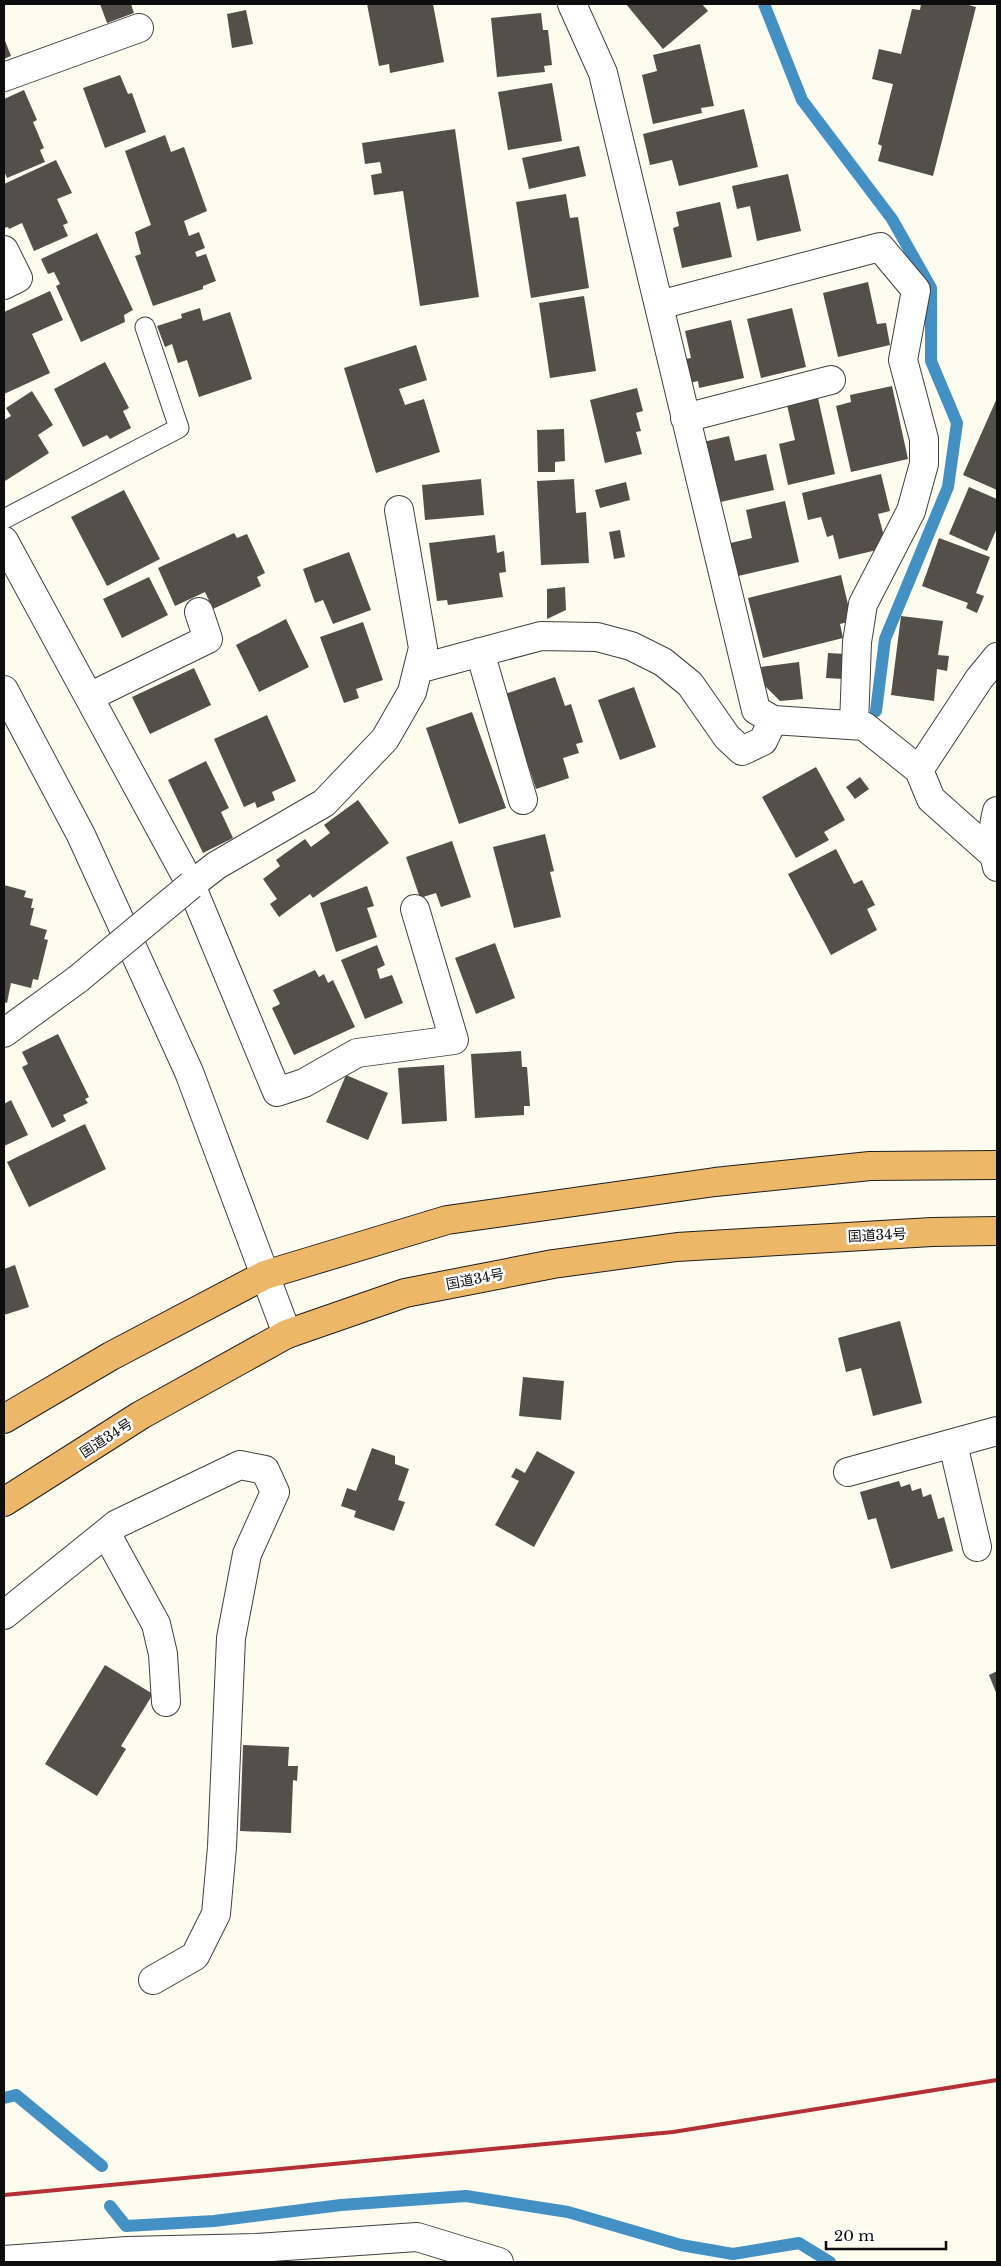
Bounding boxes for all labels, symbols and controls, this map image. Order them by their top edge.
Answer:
street label: 国道34号 [847,1224,907,1246]
street label: 国道34号 [444,1265,506,1293]
street label: 国道34号 [76,1414,136,1462]
scale bar [826,2218,946,2250]
text: 20 m [834,2226,874,2245]

